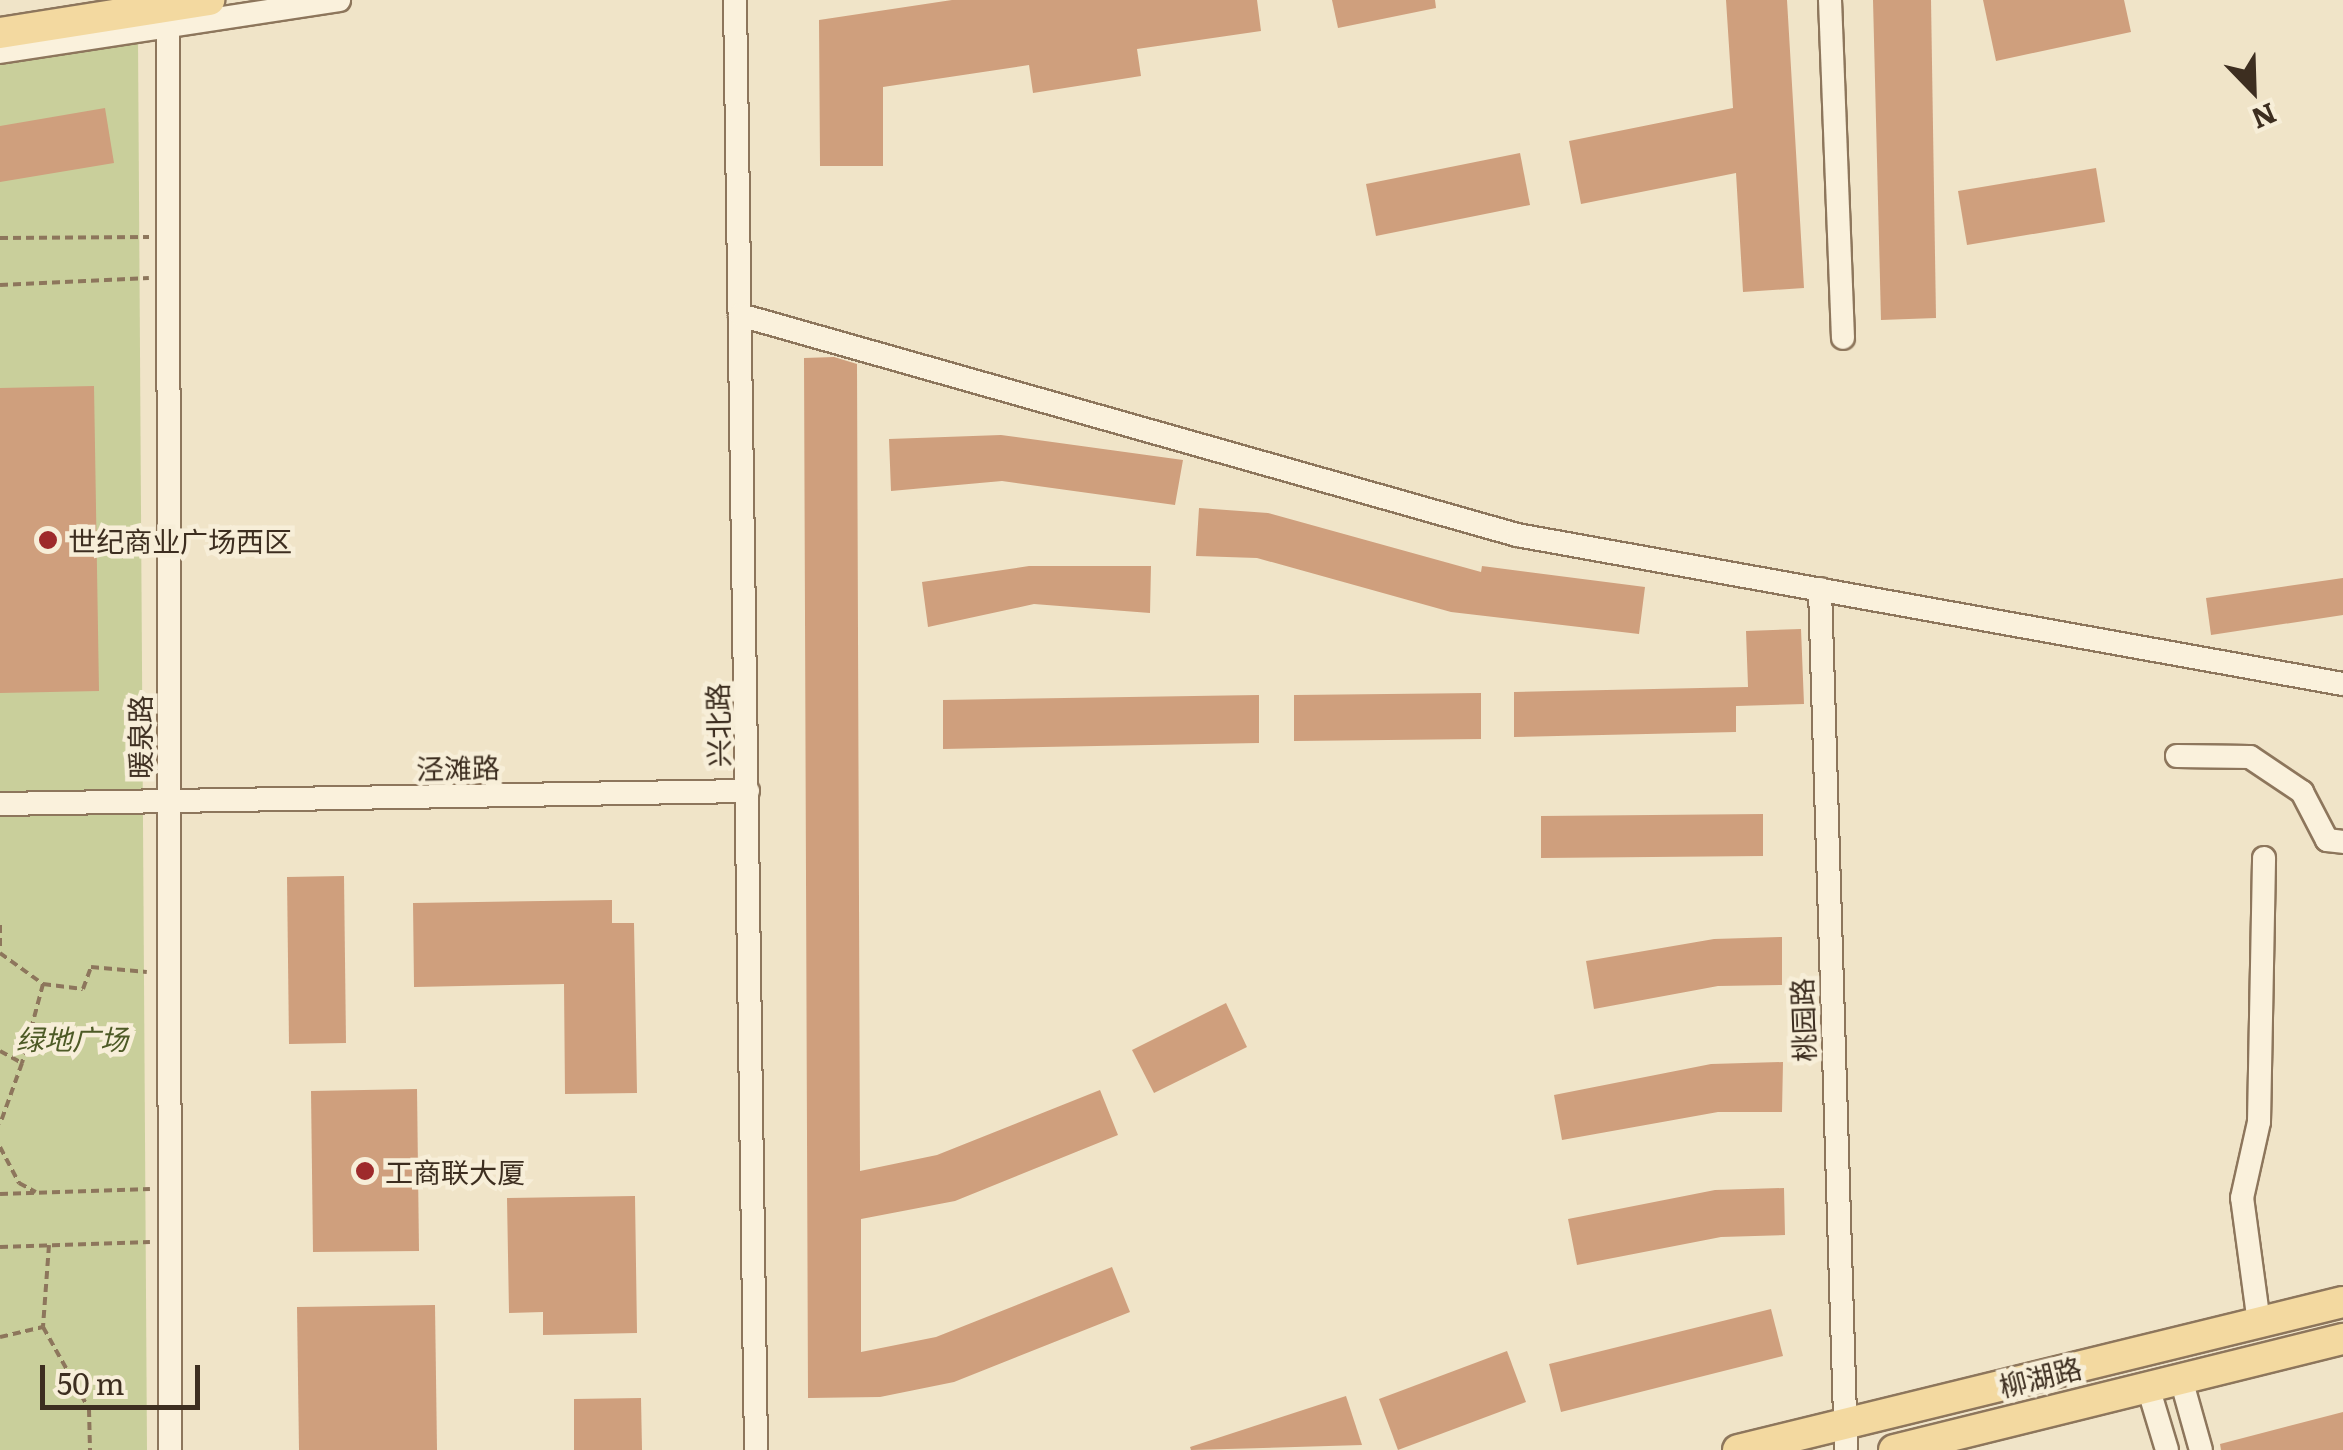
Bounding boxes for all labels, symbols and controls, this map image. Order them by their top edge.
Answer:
north arrow [2203,40,2303,140]
text: N [2246,94,2284,142]
place label: 世纪商业广场西区 [68,523,292,557]
marker: 世纪商业广场西区 [37,529,59,551]
street label: 兴北路 [699,683,735,767]
street label: 暖泉路 [122,695,156,779]
street label: 泾滩路 [416,749,500,785]
street label: 桃园路 [1784,977,1820,1063]
park label: 绿地广场 [16,1021,128,1055]
place label: 工商联大厦 [385,1154,525,1188]
marker: 工商联大厦 [354,1160,376,1182]
scale bar [45,1345,205,1407]
street label: 柳湖路 [1995,1350,2085,1402]
text: 50 m [57,1360,125,1404]

